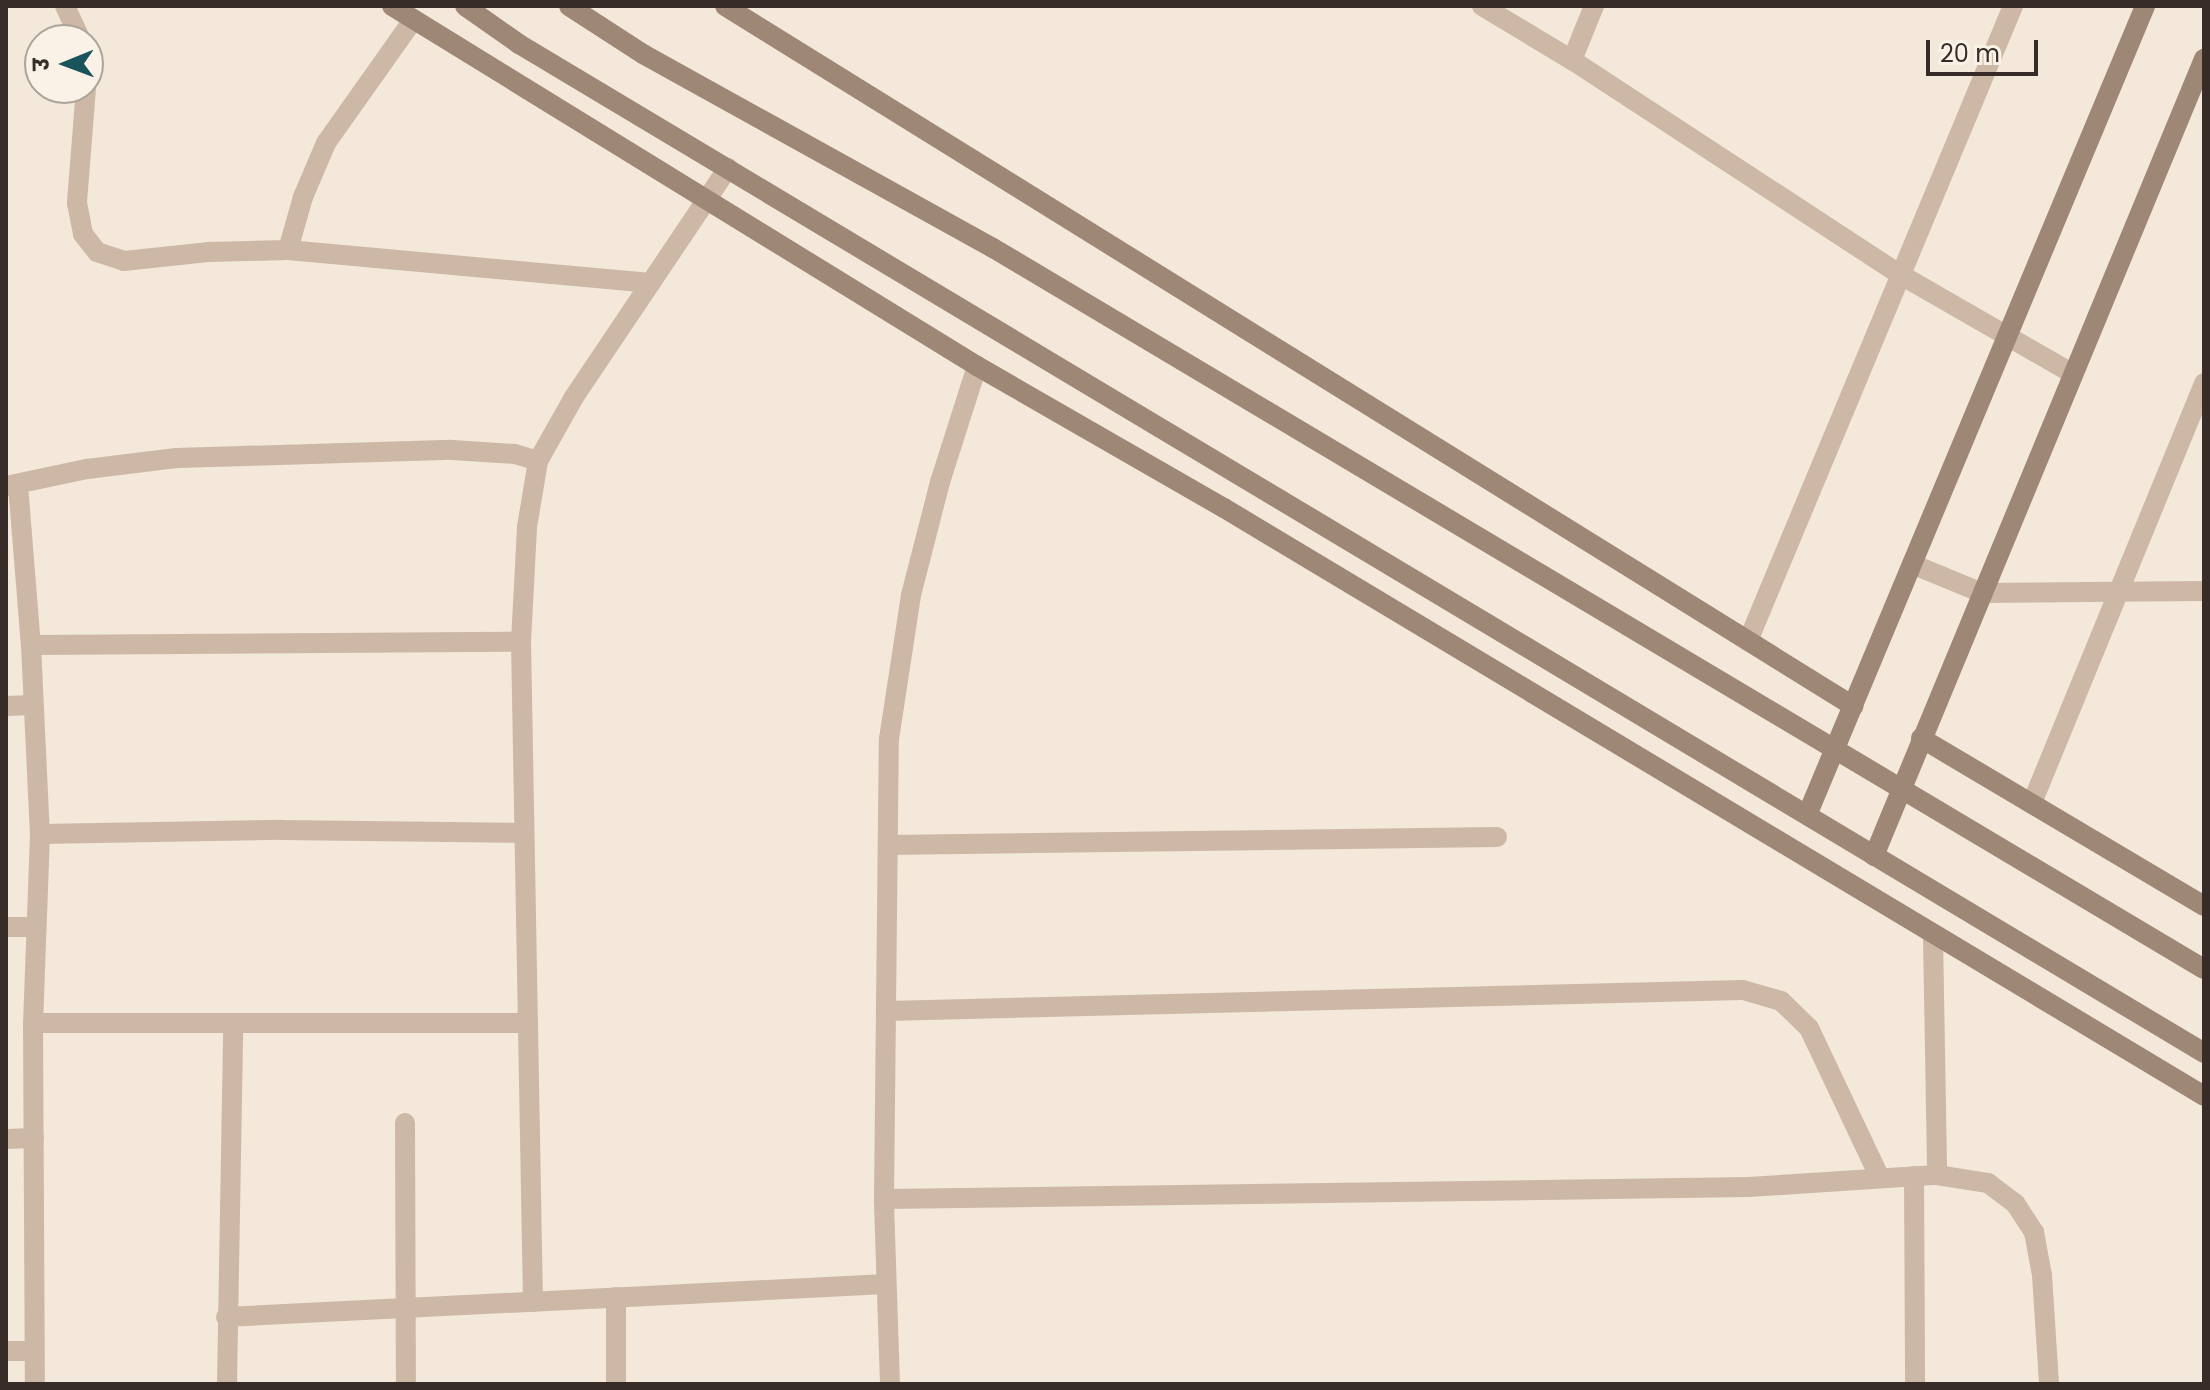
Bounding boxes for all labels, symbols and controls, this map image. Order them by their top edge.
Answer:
north arrow [24,24,104,104]
scale bar [1930,24,2042,74]
text: 20 m [1940,37,2000,70]
text: उ [26,58,57,71]

